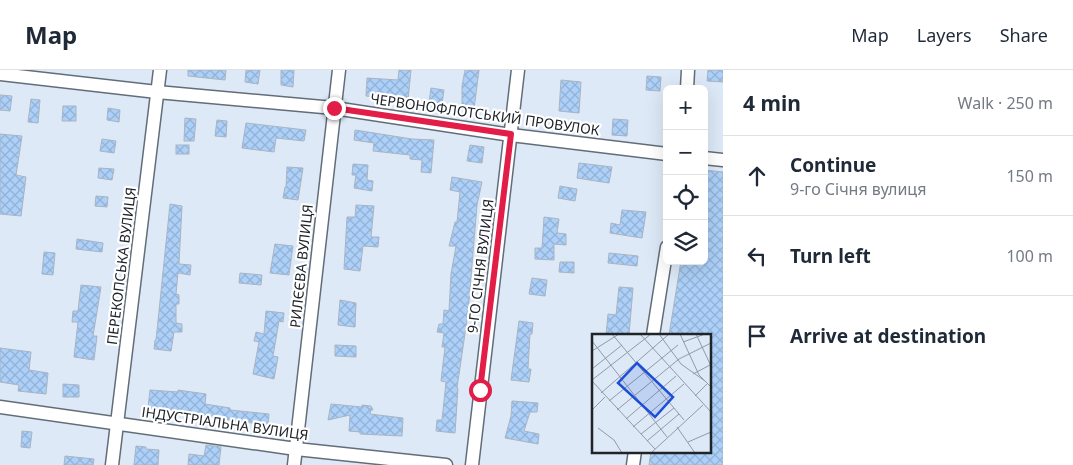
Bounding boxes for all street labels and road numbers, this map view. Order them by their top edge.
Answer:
street label: ЧЕРВОНОФЛОТСЬКИЙ ПРОВУЛОК [369,88,601,140]
street label: ПЕРЕКОПСЬКА ВУЛИЦЯ [102,186,140,346]
street label: 9-ГО СІЧНЯ ВУЛИЦЯ [462,198,498,334]
street label: РИЛЄЄВА ВУЛИЦЯ [285,203,317,329]
street label: ІНДУСТРІАЛЬНА ВУЛИЦЯ [140,402,310,444]

